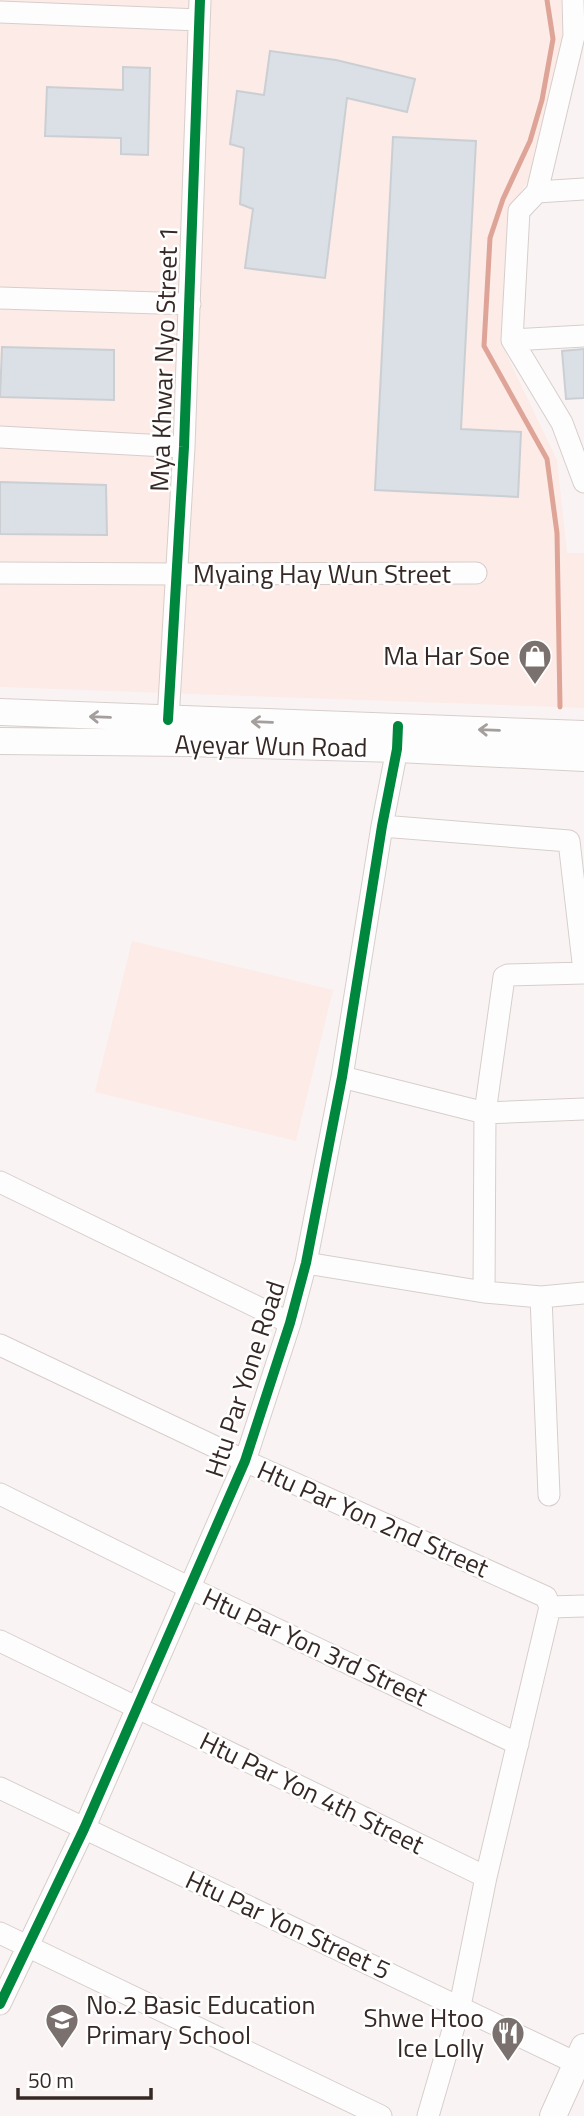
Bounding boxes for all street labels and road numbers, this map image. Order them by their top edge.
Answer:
street label: Mya Khwar Nyo Street 1 [139,226,188,492]
street label: Myaing Hay Wun Street [193,554,451,593]
street label: Ayeyar Wun Road [174,724,368,767]
street label: Htu Par Yone Road [194,1276,295,1482]
street label: Htu Par Yon 2nd Street [251,1450,495,1587]
street label: Htu Par Yon 3rd Street [196,1577,434,1716]
street label: Htu Par Yon 4th Street [193,1721,431,1864]
street label: Htu Par Yon Street 5 [179,1860,397,1989]

